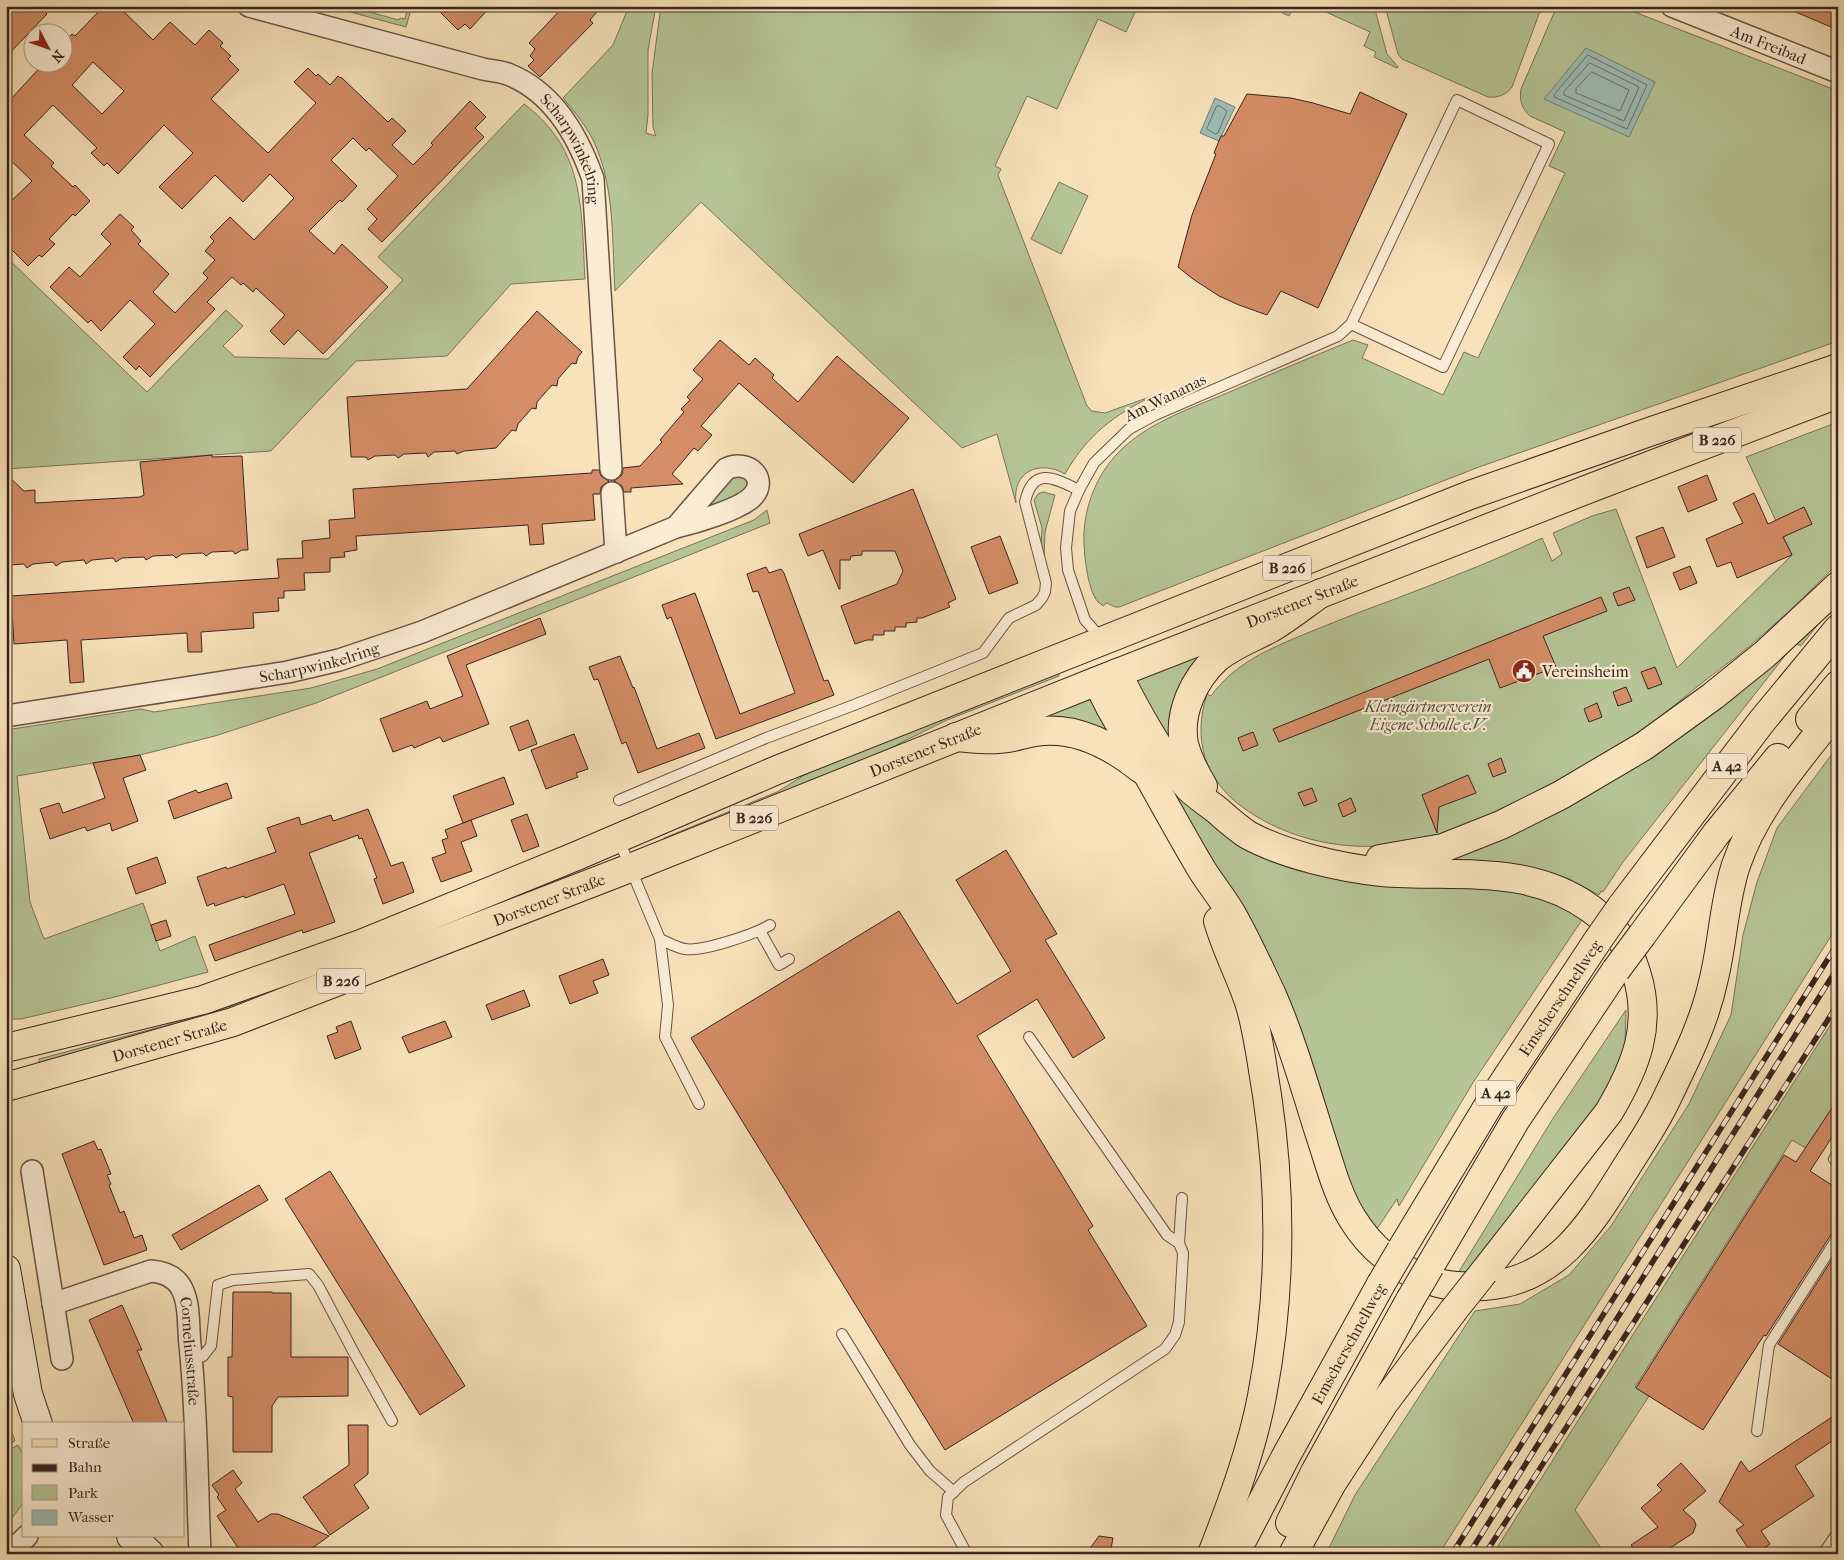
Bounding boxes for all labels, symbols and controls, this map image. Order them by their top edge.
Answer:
street label: Am Freibad [1727,21,1809,69]
north arrow [22,22,72,72]
text: N [47,47,67,66]
street label: Scharpwinkelring [536,90,604,205]
street label: Am Wananas [1120,369,1209,426]
road number: B 226 [1693,428,1741,452]
road number: B 226 [1263,556,1311,580]
street label: Dorstener Straße [1243,571,1361,632]
street label: Scharpwinkelring [258,638,382,686]
public building icon: Vereinsheim [1511,658,1537,684]
place label: Vereinsheim [1541,662,1629,681]
park label: Kleingärtnerverein Eigene Scholle e.V. [1363,697,1492,734]
street label: Dorstener Straße [867,719,984,781]
road number: A 42 [1707,754,1747,778]
road number: B 226 [730,806,778,830]
street label: Dorstener Straße [490,870,608,930]
street label: Emscherschnellweg [1515,936,1606,1060]
road number: B 226 [317,968,365,994]
street label: Dorstener Straße [110,1015,229,1066]
road number: A 42 [1476,1080,1516,1106]
street label: Emscherschnellweg [1308,1280,1390,1408]
street label: Corneliusstraße [175,1295,204,1406]
legend [22,1422,185,1538]
text: Straße [68,1434,111,1452]
text: Bahn [68,1458,102,1476]
text: Park [68,1484,98,1502]
text: Wasser [67,1508,114,1526]

